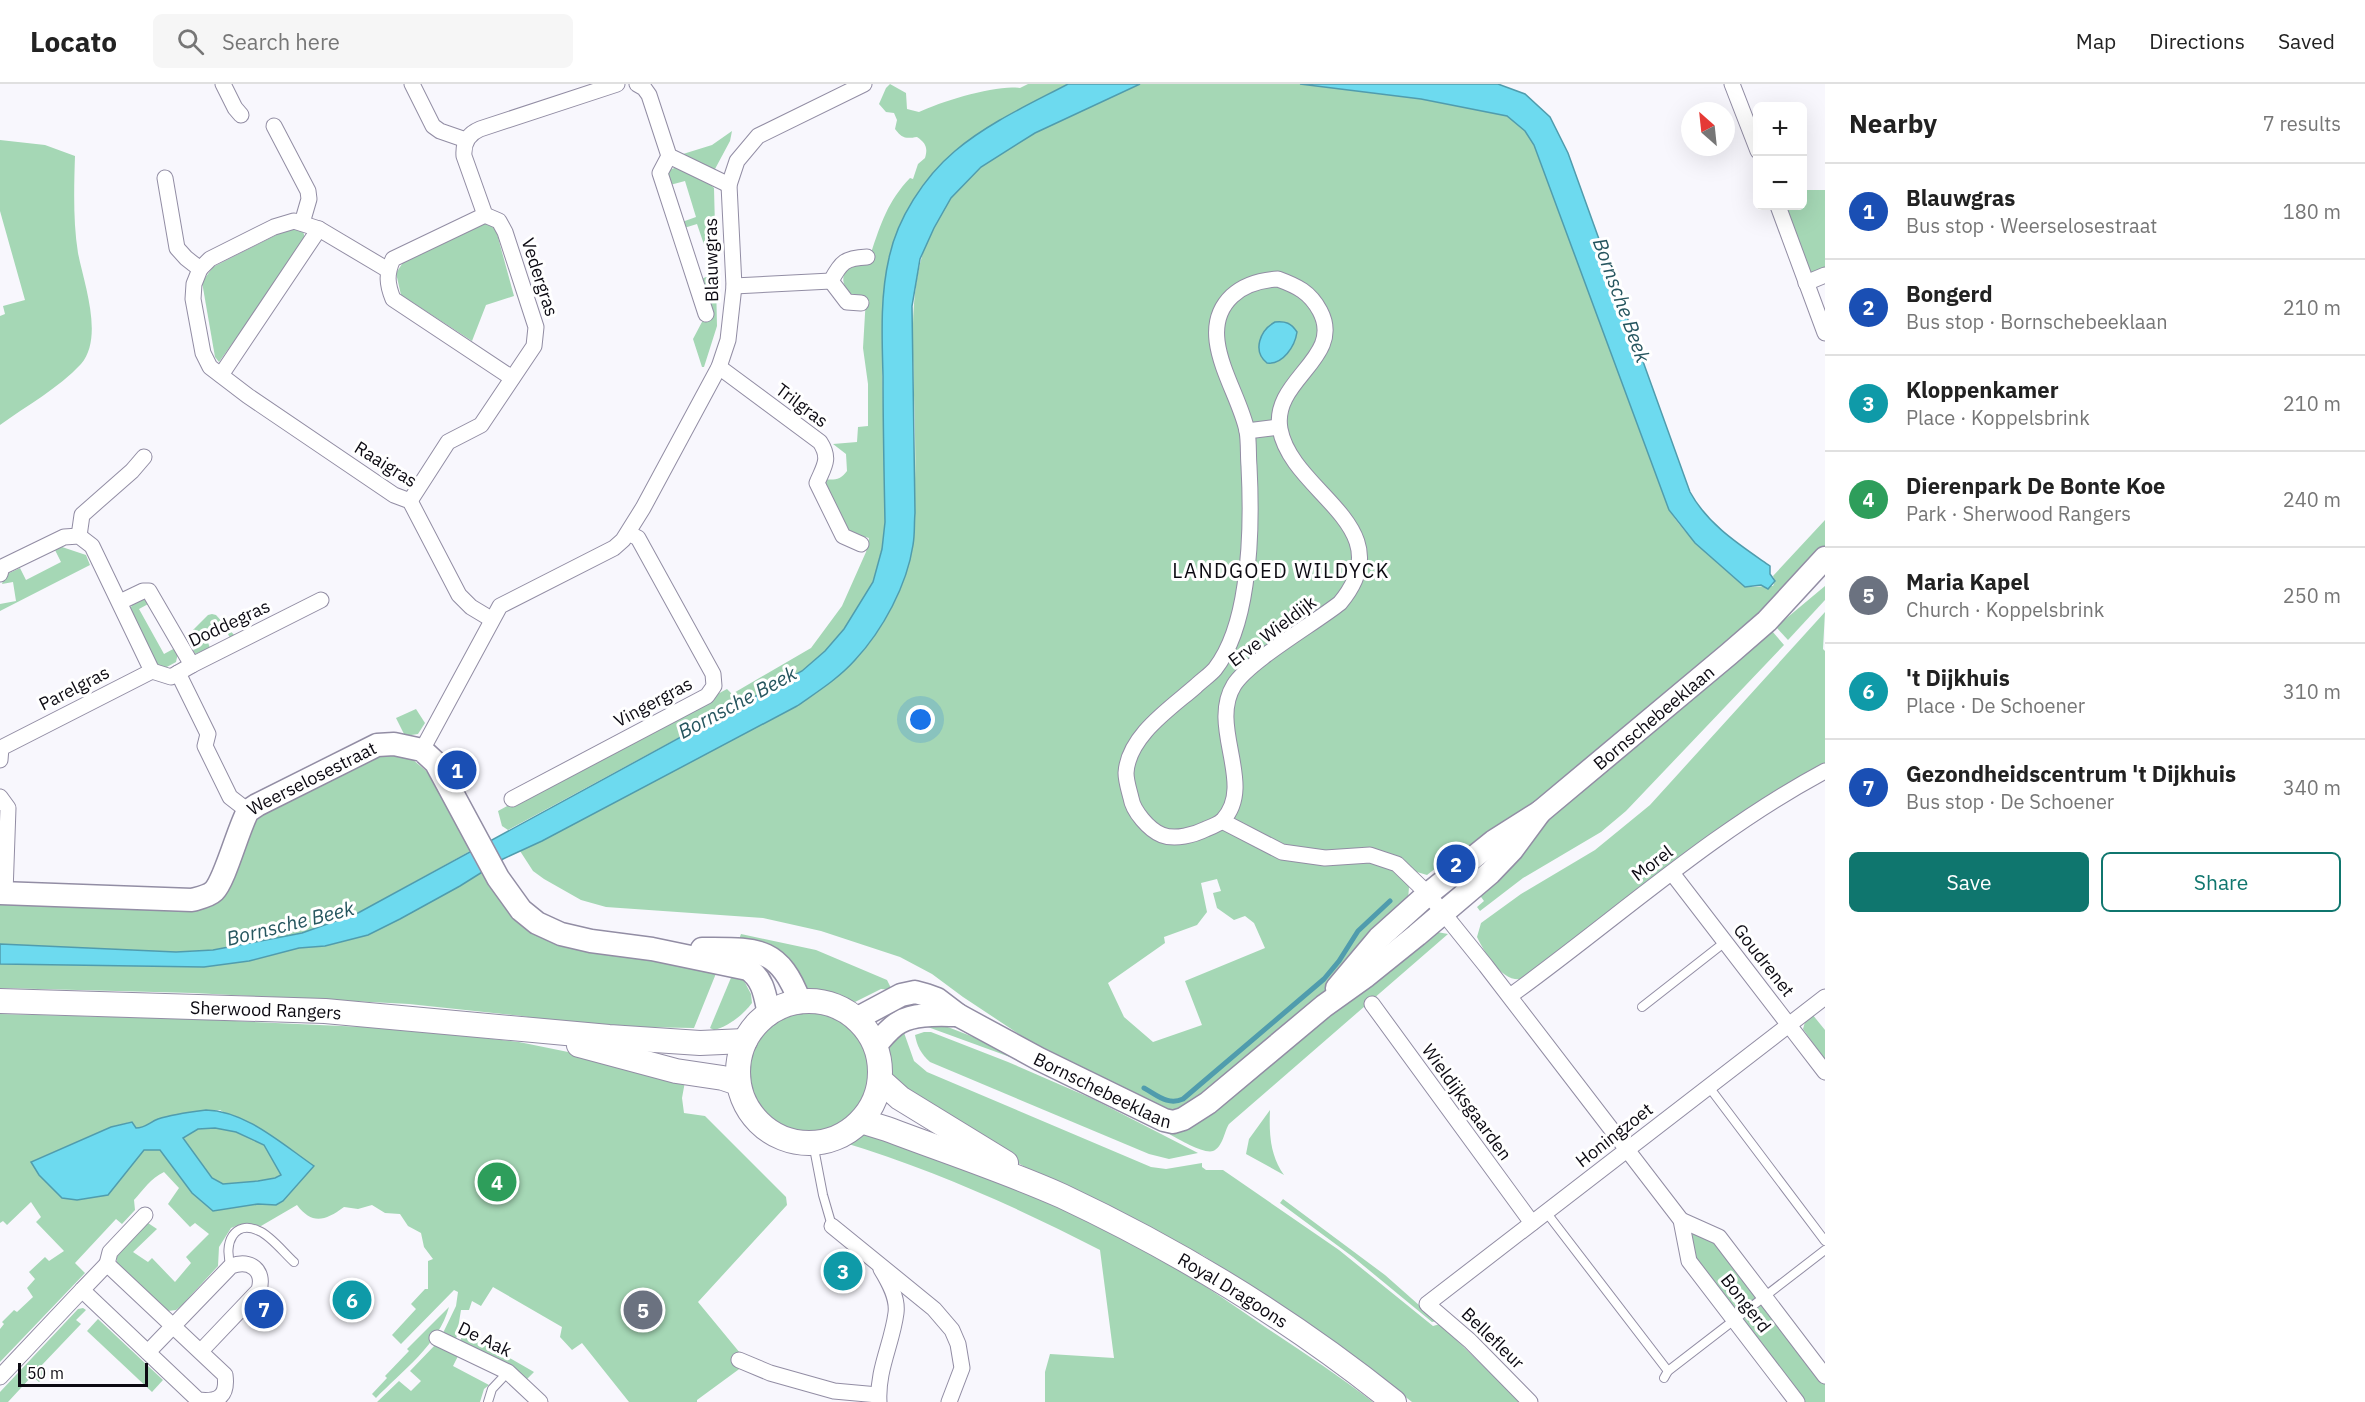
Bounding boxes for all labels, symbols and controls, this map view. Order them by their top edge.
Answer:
search box [153,14,573,68]
text: Locato [30,23,117,60]
icon: search [174,25,207,58]
text: Search here [222,27,340,56]
text: Map [2076,27,2116,55]
text: Directions [2149,27,2245,55]
text: Saved [2278,27,2335,55]
north arrow [1681,102,1735,156]
map controls [1753,102,1807,210]
button: + [1753,102,1807,156]
text: Nearby [1849,106,1937,140]
text: 7 results [2263,110,2341,137]
button: − [1753,156,1807,210]
text: Blauwgras [1906,183,2015,212]
text: 1 [1863,198,1875,225]
text: 180 m [2283,198,2341,225]
text: Bus stop · Weerselosestraat [1906,212,2157,239]
street label: Blauwgras [699,218,723,302]
water label: Bornsche Beek [1587,234,1657,367]
street label: Vedergras [517,235,563,319]
text: Bongerd [1906,279,1993,308]
text: 2 [1863,294,1875,321]
text: 210 m [2283,294,2341,321]
text: Bus stop · Bornschebeeklaan [1906,308,2168,335]
text: Kloppenkamer [1906,375,2059,404]
street label: Trilgras [771,378,833,432]
text: 3 [1863,390,1875,417]
text: 210 m [2283,390,2341,417]
text: Place · Koppelsbrink [1906,404,2090,431]
street label: Raaigras [350,436,422,492]
text: Dierenpark De Bonte Koe [1906,471,2165,500]
text: 4 [1863,486,1875,513]
text: 240 m [2283,486,2341,513]
text: Park · Sherwood Rangers [1906,500,2131,527]
district label: LANDGOED WILDYCK [1172,557,1390,584]
text: Maria Kapel [1906,567,2029,596]
text: 5 [1863,582,1875,609]
text: 250 m [2283,582,2341,609]
street label: Erve Wieldijk [1223,590,1321,672]
street label: Doddegras [185,594,273,652]
text: Church · Koppelsbrink [1906,596,2104,623]
water label: Bornsche Beek [673,659,802,745]
street label: Parelgras [35,660,113,716]
street label: Bornschebeeklaan [1588,660,1719,774]
text: 't Dijkhuis [1906,663,2010,692]
street label: Vingergras [610,672,696,732]
text: 6 [1863,678,1875,705]
text: 310 m [2283,678,2341,705]
text: Place · De Schoener [1906,692,2085,719]
your location [906,705,935,734]
street label: Weerselosestraat [242,736,380,820]
pin: 1 [438,748,476,792]
text: Gezondheidscentrum 't Dijkhuis [1906,759,2236,788]
text: 7 [1863,774,1875,801]
text: 340 m [2283,774,2341,801]
text: Bus stop · De Schoener [1906,788,2114,815]
street label: Morel [1627,840,1677,886]
pin: 2 [1436,842,1476,886]
button: Save [1849,852,2089,912]
button: Share [2101,852,2341,912]
water label: Bornsche Beek [223,894,357,952]
street label: Goudrenet [1728,919,1800,1001]
street label: Sherwood Rangers [190,995,343,1024]
street label: Wieldijksgaarden [1417,1039,1517,1165]
street label: Bornschebeeklaan [1030,1047,1174,1133]
street label: Honingzoet [1571,1098,1657,1172]
pin: 4 [478,1160,516,1204]
street label: Royal Dragoons [1174,1247,1293,1333]
pin: 3 [824,1248,862,1294]
street label: Bongerd [1716,1269,1776,1337]
pin: 6 [332,1278,372,1322]
pin: 7 [244,1286,284,1332]
pin: 5 [624,1288,662,1332]
street label: Bellefleur [1457,1302,1530,1374]
street label: De Aak [454,1316,516,1362]
scale bar [18,1360,148,1388]
text: 50 m [27,1363,64,1383]

